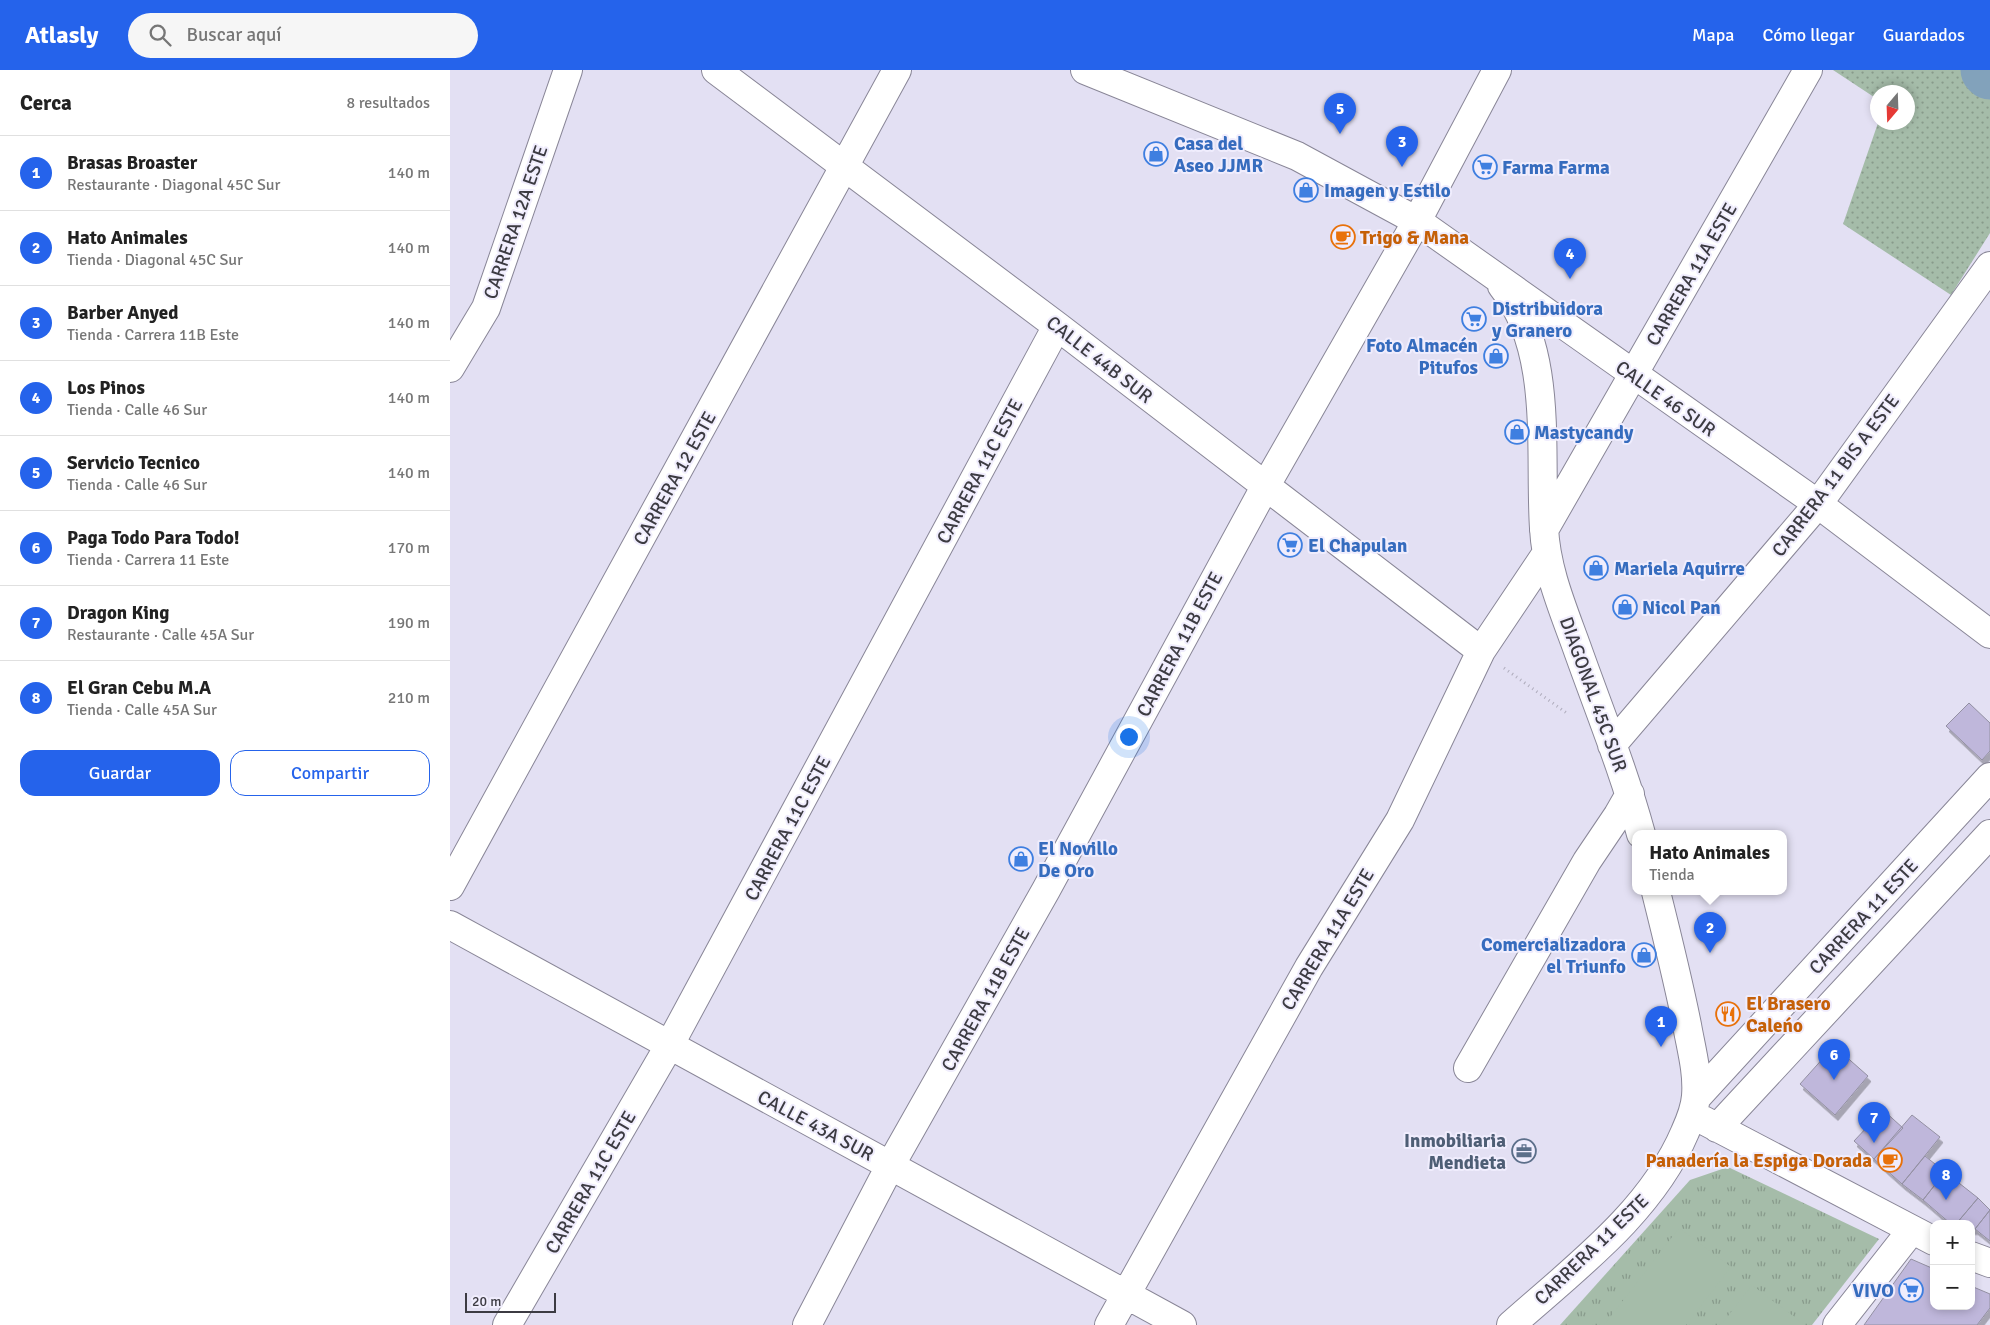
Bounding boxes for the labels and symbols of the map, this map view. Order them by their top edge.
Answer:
north arrow [1870,85,1915,130]
pin: 5 [1324,93,1356,134]
pin: 3 [1386,126,1418,167]
place label: Casa del Aseo JJMR [1174,132,1263,178]
shop icon: Casa del Aseo JJMR [1143,141,1169,167]
street label: CARRERA 12A ESTE [478,142,554,302]
supermarket icon: Farma Farma [1472,154,1498,180]
place label: Farma Farma [1502,156,1610,180]
shop icon: Imagen y Estilo [1293,177,1319,203]
place label: Imagen y Estilo [1324,179,1451,203]
street label: CARRERA 11A ESTE [1641,199,1743,350]
cafe icon: Trigo & Mana [1330,224,1356,250]
place label: Trigo & Mana [1360,226,1469,250]
pin: 4 [1554,238,1586,279]
place label: Distribuidora y Granero [1491,297,1603,343]
supermarket icon: Distribuidora y Granero [1461,306,1487,332]
street label: CALLE 44B SUR [1041,311,1157,409]
place label: Foto Almacén Pitufos [1366,334,1478,380]
shop icon: Foto Almacén Pitufos [1483,343,1509,369]
street label: CALLE 46 SUR [1611,355,1720,442]
street label: CARRERA 11 BIS A ESTE [1767,390,1905,562]
street label: CARRERA 11C ESTE [932,395,1028,548]
street label: CARRERA 12 ESTE [628,407,722,550]
shop icon: Mastycandy [1504,419,1530,445]
place label: Mastycandy [1534,421,1634,445]
supermarket icon: El Chapulan [1277,532,1303,558]
place label: El Chapulan [1308,534,1407,558]
shop icon: Mariela Aquirre [1583,555,1609,581]
place label: Mariela Aquirre [1614,557,1745,581]
street label: CARRERA 11B ESTE [1132,568,1228,721]
shop icon: Nicol Pan [1612,594,1638,620]
place label: Nicol Pan [1642,596,1721,620]
street label: DIAGONAL 45C SUR [1554,614,1632,775]
your location [1116,724,1142,750]
street label: CARRERA 11C ESTE [740,752,836,905]
place label: El Novillo De Oro [1038,837,1118,883]
shop icon: El Novillo De Oro [1008,846,1034,872]
street label: CARRERA 11 ESTE [1804,854,1923,980]
street label: CARRERA 11A ESTE [1276,864,1380,1015]
pin: 2 [1694,912,1726,953]
street label: CARRERA 11B ESTE [936,923,1035,1076]
place label: Comercializadora el Triunfo [1481,933,1626,979]
shop icon: Comercializadora el Triunfo [1631,942,1657,968]
place label: El Brasero Caleńo [1746,992,1831,1038]
restaurant icon: El Brasero Caleńo [1715,1001,1741,1027]
pin: 1 [1645,1006,1677,1047]
pin: 6 [1818,1039,1850,1080]
street label: CALLE 43A SUR [753,1085,878,1167]
pin: 7 [1858,1102,1890,1143]
street label: CARRERA 11C ESTE [540,1107,641,1258]
place label: Inmobiliaria Mendieta [1404,1129,1506,1175]
office icon: Inmobiliaria Mendieta [1511,1138,1537,1164]
cafe icon: Panadería la Espiga Dorada [1877,1147,1903,1173]
place label: Panadería la Espiga Dorada [1645,1149,1872,1173]
pin: 8 [1930,1159,1962,1200]
street label: CARRERA 11 ESTE [1530,1189,1654,1310]
supermarket icon: VIVO [1898,1277,1924,1303]
place label: VIVO [1853,1279,1894,1303]
scale bar [465,1290,556,1313]

